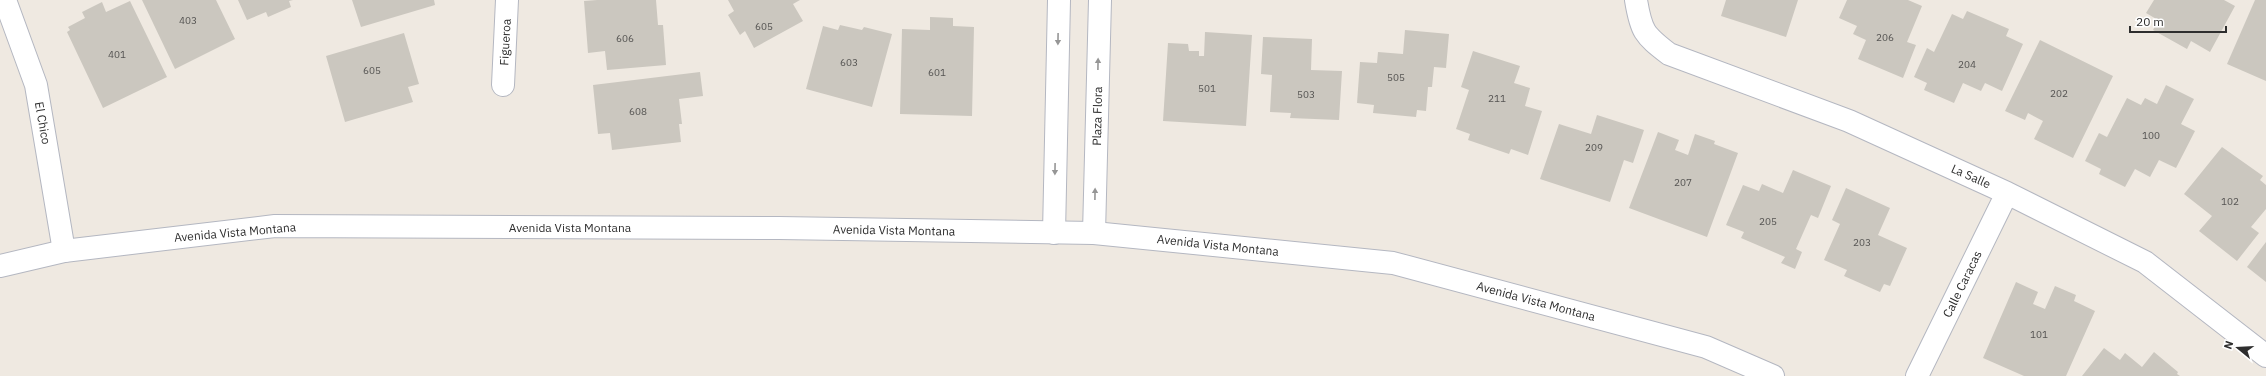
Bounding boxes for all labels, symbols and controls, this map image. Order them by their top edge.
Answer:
scale bar [2130,8,2226,34]
house number: 403 [179,14,197,27]
text: 20 m [2136,14,2164,29]
street label: Figueroa [496,18,514,66]
house number: 605 [755,20,773,33]
house number: 206 [1876,31,1894,44]
house number: 606 [616,32,634,45]
one-way arrow [1055,33,1061,46]
house number: 401 [108,48,126,61]
house number: 603 [840,56,858,69]
one-way arrow [1095,58,1102,70]
house number: 204 [1958,58,1976,71]
house number: 605 [363,64,381,77]
house number: 601 [928,66,946,79]
house number: 505 [1387,71,1405,84]
house number: 501 [1198,82,1216,95]
street label: Plaza Flora [1089,86,1105,146]
house number: 202 [2050,87,2068,100]
house number: 503 [1297,88,1315,101]
house number: 211 [1488,92,1506,105]
street label: El Chico [32,101,54,146]
house number: 608 [629,105,647,118]
house number: 100 [2142,129,2160,142]
house number: 209 [1585,141,1603,154]
street label: La Salle [1949,161,1993,191]
one-way arrow [1052,163,1059,175]
house number: 207 [1674,176,1692,189]
one-way arrow [1092,188,1099,200]
house number: 102 [2221,195,2239,208]
house number: 205 [1759,215,1777,228]
street label: Avenida Vista Montana [173,219,297,245]
street label: Avenida Vista Montana [509,220,632,235]
street label: Avenida Vista Montana [833,221,956,239]
street label: Avenida Vista Montana [1156,231,1280,259]
house number: 203 [1853,236,1871,249]
street label: Calle Caracas [1939,248,1985,320]
street label: Avenida Vista Montana [1475,278,1598,324]
house number: 101 [2030,328,2048,341]
north arrow [2218,328,2258,368]
text: N [2221,339,2236,351]

